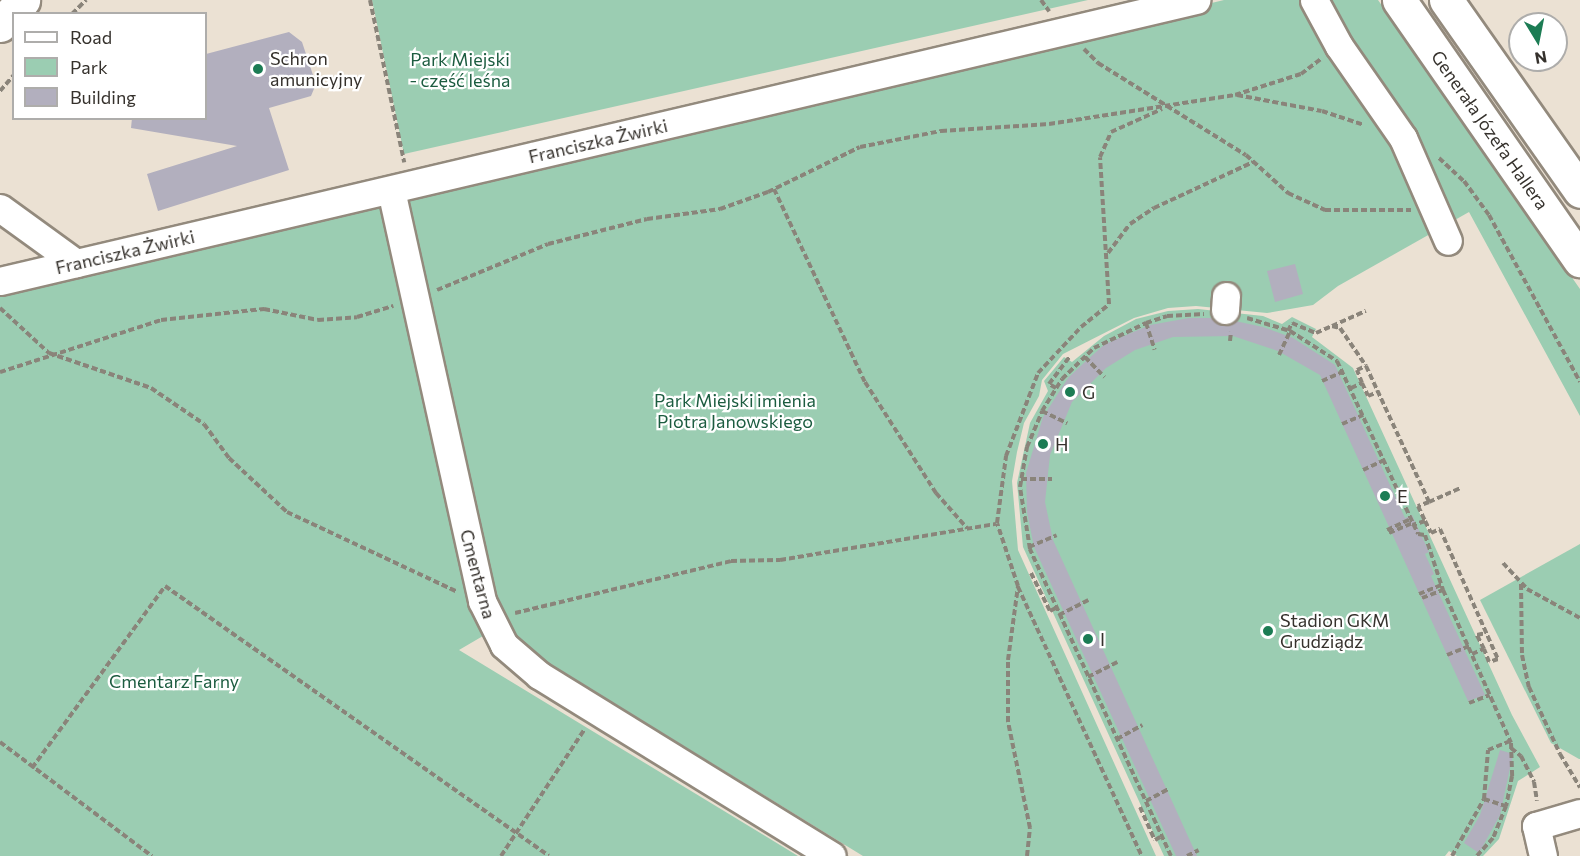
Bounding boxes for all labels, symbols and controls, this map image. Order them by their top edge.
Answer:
legend [12,12,207,120]
north arrow [1508,12,1568,72]
text: Road [70,26,112,48]
street label: Generała Józefa Hallera [1427,46,1553,214]
place label: Schron amunicyjny [270,48,362,90]
text: N [1533,48,1548,69]
park label: Park Miejski - część leśna [410,49,510,92]
text: Park [70,56,108,78]
marker: Schron amunicyjny [251,62,265,76]
text: Building [70,86,136,108]
street label: Franciszka Żwirki [526,114,670,168]
street label: Franciszka Żwirki [53,225,197,279]
place label: G [1082,381,1095,403]
marker: G [1063,385,1077,399]
park label: Park Miejski imienia Piotra Janowskiego [654,390,816,432]
place label: H [1055,433,1068,455]
marker: H [1036,437,1050,451]
place label: E [1397,485,1408,507]
marker: E [1378,489,1392,503]
street label: Cmentarna [456,527,500,621]
place label: Stadion GKM Grudziądz [1280,610,1389,652]
marker: Stadion GKM Grudziądz [1261,624,1275,638]
place label: I [1100,628,1105,650]
marker: I [1081,632,1095,646]
park label: Cmentarz Farny [109,670,239,692]

